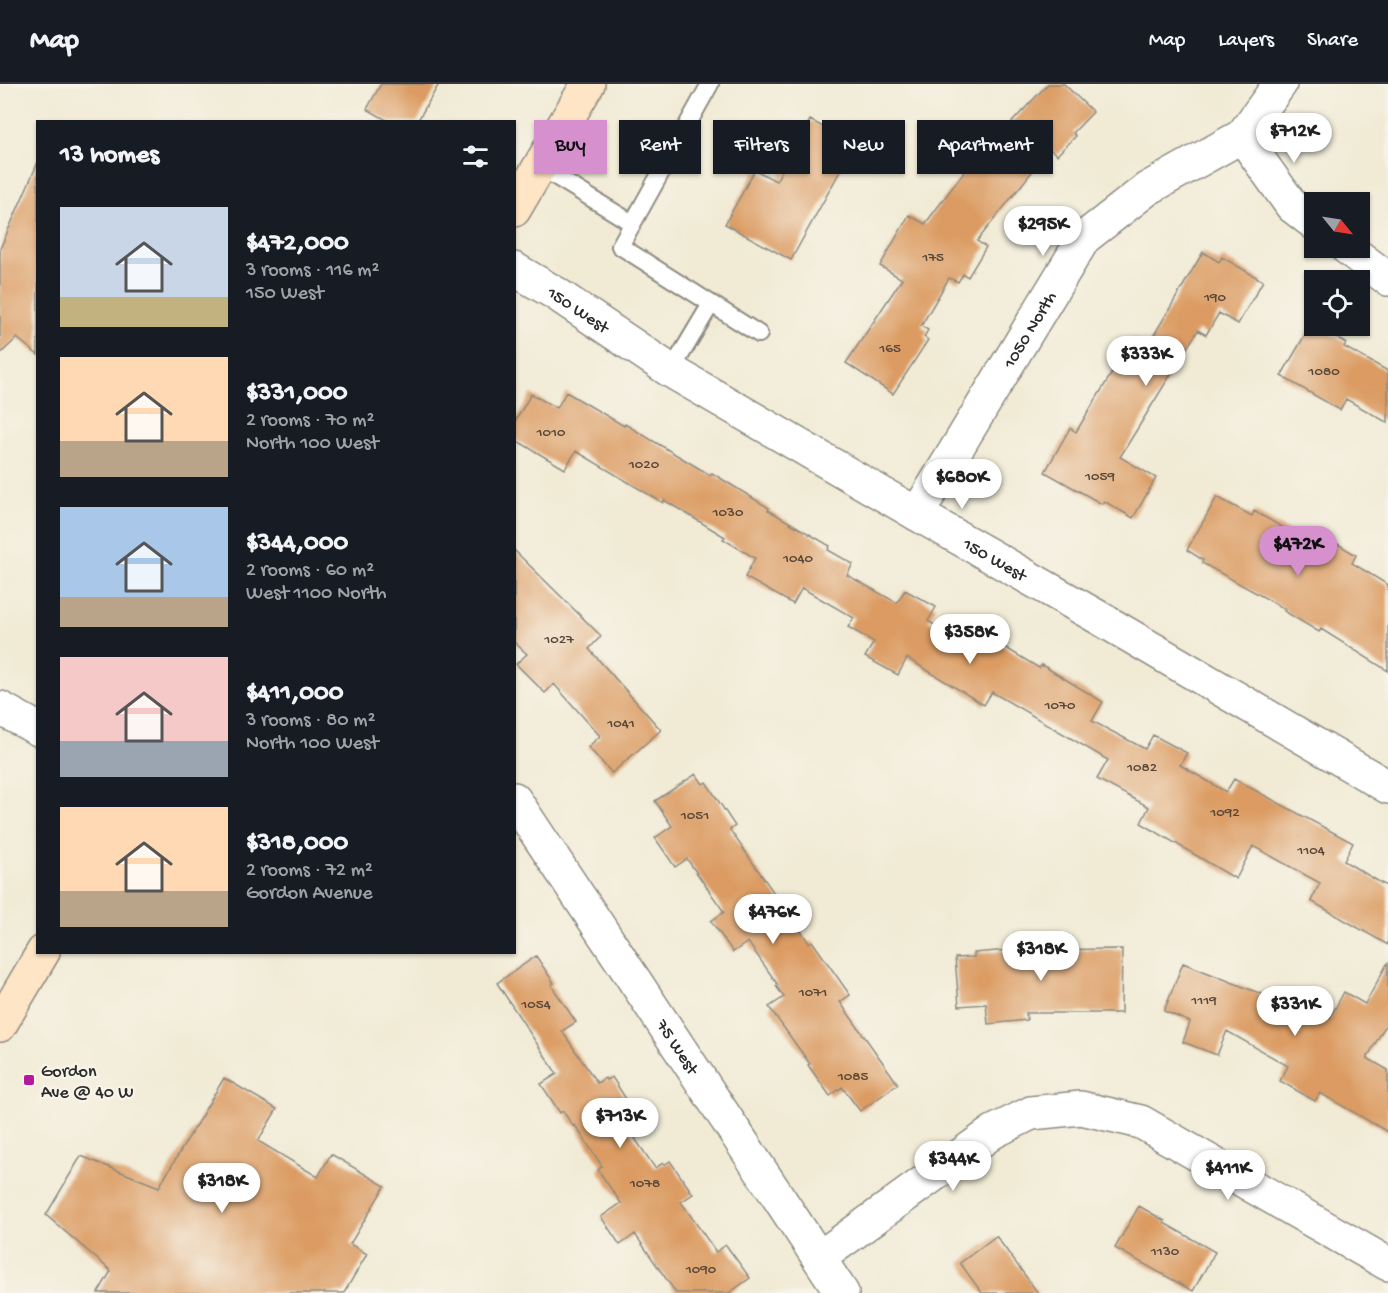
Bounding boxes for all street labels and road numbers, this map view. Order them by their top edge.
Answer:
street label: 150 West [542,282,613,340]
street label: 1050 North [999,288,1062,374]
street label: 150 West [958,534,1031,588]
street label: 75 West [650,1015,703,1081]

